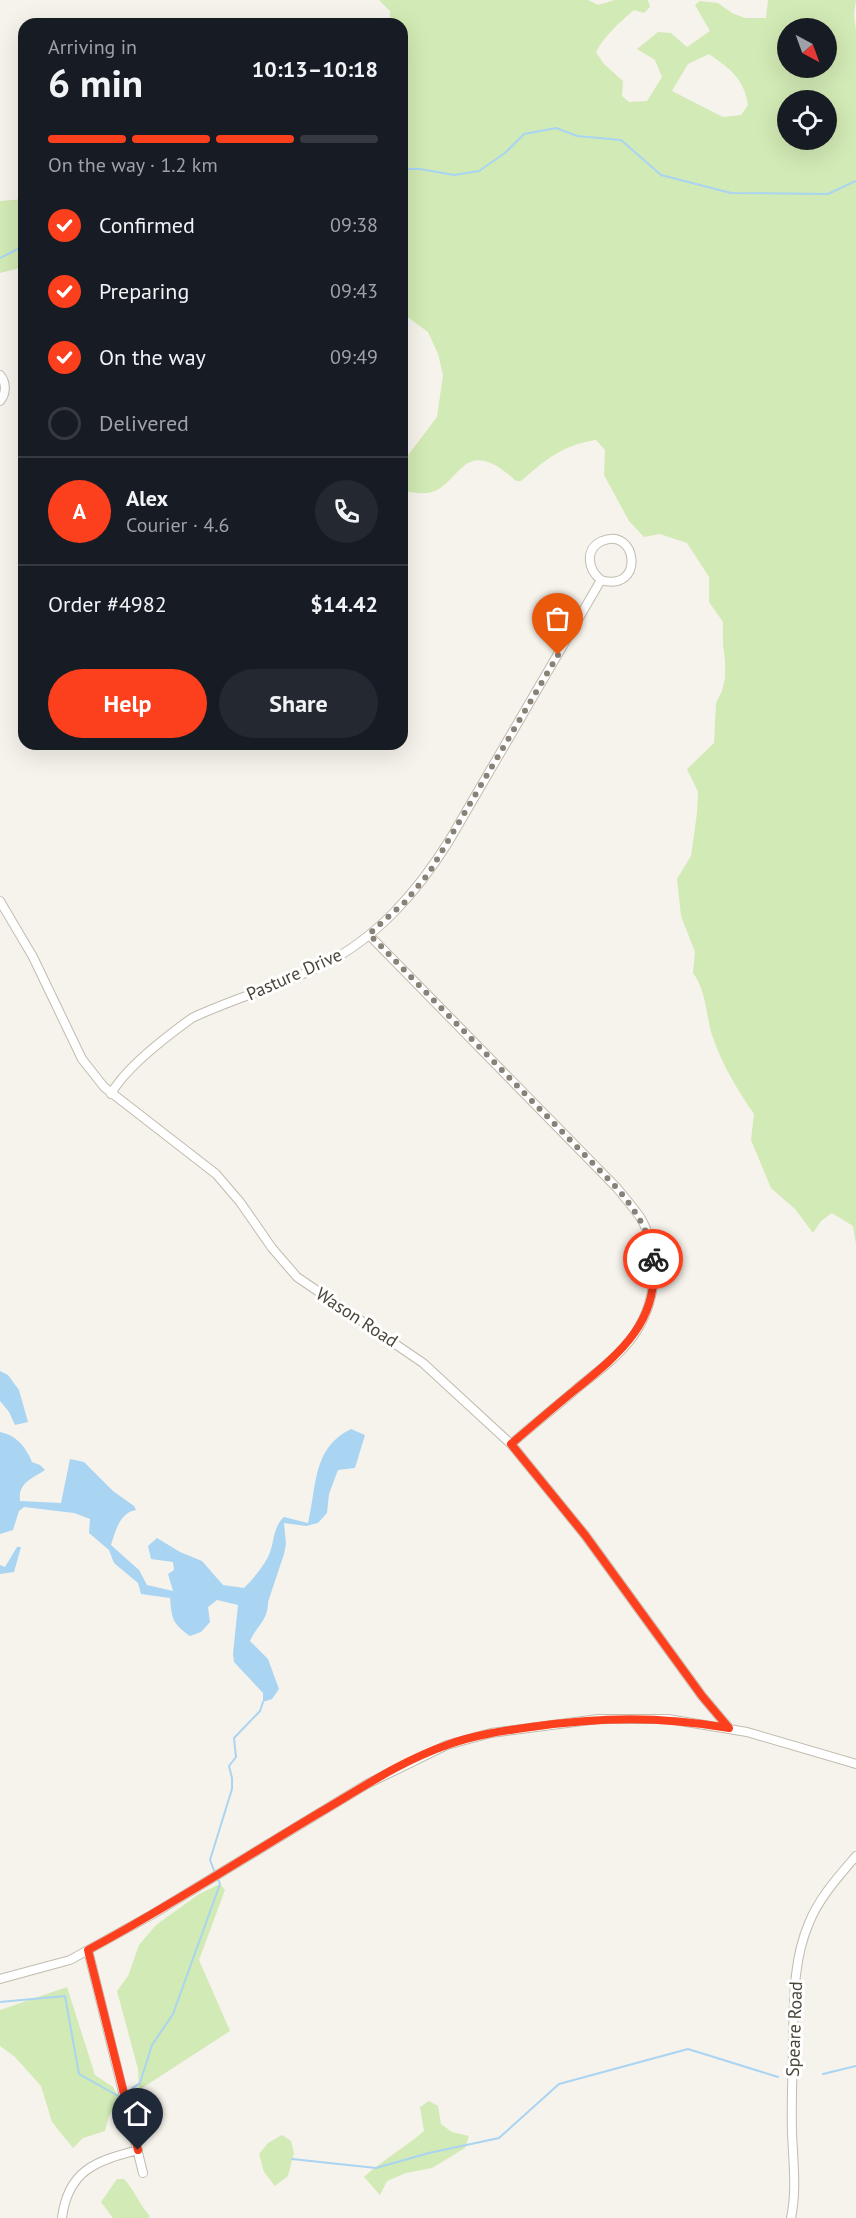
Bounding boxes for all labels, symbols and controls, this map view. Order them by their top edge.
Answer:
north arrow [777,18,837,78]
map controls [777,18,837,150]
text: Arriving in [48,34,137,60]
text: 10:13–10:18 [252,55,378,83]
text: 6 min [48,57,143,108]
button: locate [777,90,837,150]
text: On the way · 1.2 km [48,152,218,178]
icon: check [48,209,81,242]
text: Confirmed [99,211,195,239]
text: 09:38 [330,212,378,238]
icon: check [48,275,81,308]
text: Preparing [99,277,189,305]
text: 09:43 [330,278,378,304]
icon: check [48,341,81,374]
text: On the way [99,343,206,371]
text: 09:49 [330,344,378,370]
text: Delivered [99,409,189,437]
button: phone [315,480,378,543]
text: Alex [126,484,168,512]
text: A [73,497,86,525]
text: Courier · 4.6 [126,512,229,538]
text: Order #4982 [48,590,167,618]
text: $14.42 [310,590,378,618]
pin [532,593,583,655]
icon: bag [541,602,574,635]
button: Help [48,669,207,738]
button: Share [219,669,378,738]
street label: Pasture Drive [243,943,345,1005]
courier [623,1229,683,1289]
icon: bike [637,1243,670,1276]
street label: Wason Road [312,1282,402,1352]
street label: Speare Road [781,1981,807,2077]
pin [112,2088,163,2150]
icon: home [121,2097,154,2130]

